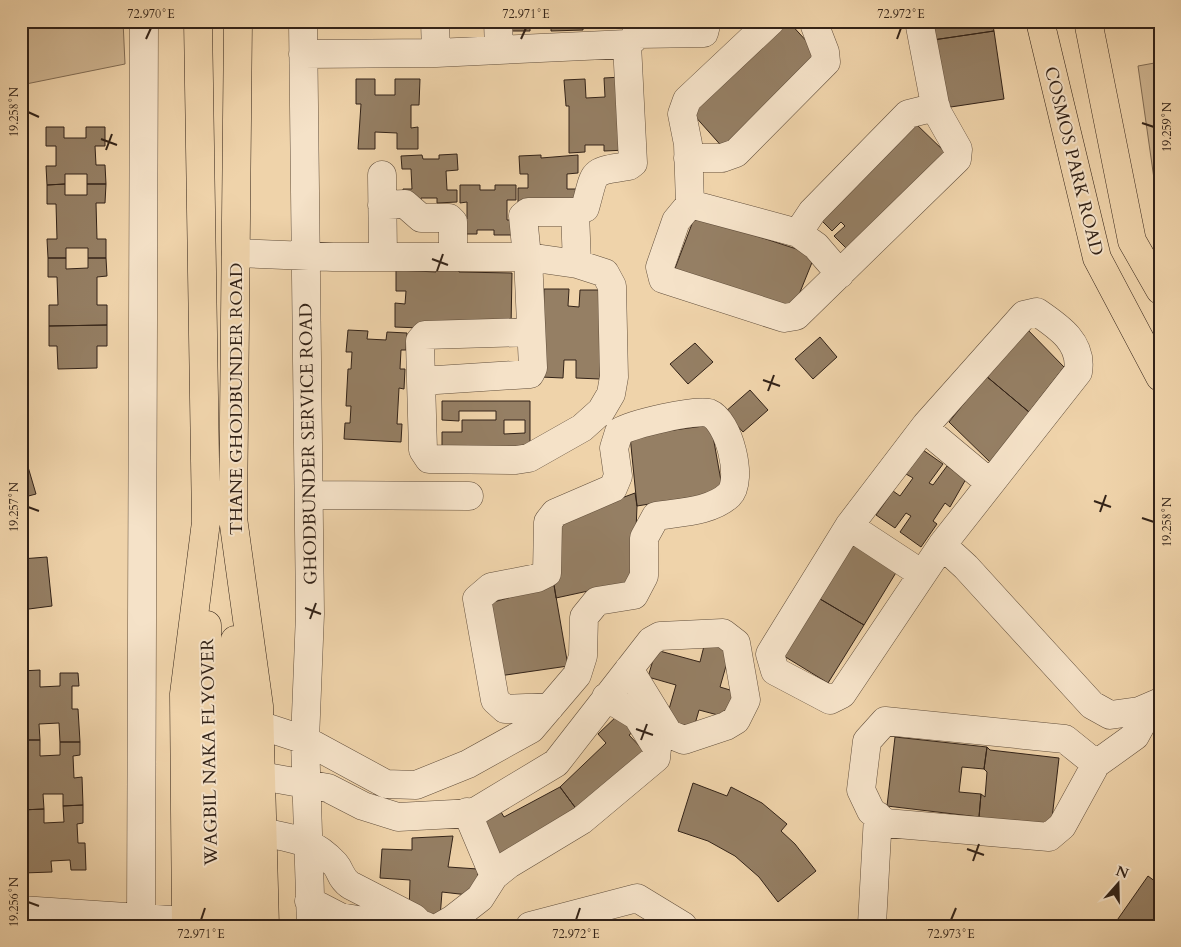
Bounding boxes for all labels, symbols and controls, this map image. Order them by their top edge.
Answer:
text: 72.970°E [127,6,175,22]
text: 72.971°E [502,6,550,22]
text: 72.972°E [877,6,925,22]
street label: COSMOS PARK ROAD [1038,64,1109,258]
text: 19.258°N [6,86,22,137]
text: 19.259°N [1159,101,1175,152]
street label: THANE GHODBUNDER ROAD [224,263,249,535]
street label: GHODBUNDER SERVICE ROAD [294,303,323,585]
text: 19.257°N [6,481,22,532]
text: 19.258°N [1159,496,1175,547]
street label: WAGBIL NAKA FLYOVER [195,638,224,867]
north arrow [1094,860,1144,910]
text: N [1113,861,1131,883]
text: 19.256°N [6,876,22,927]
text: 72.971°E [177,926,225,942]
text: 72.972°E [552,926,600,942]
text: 72.973°E [927,926,975,942]

